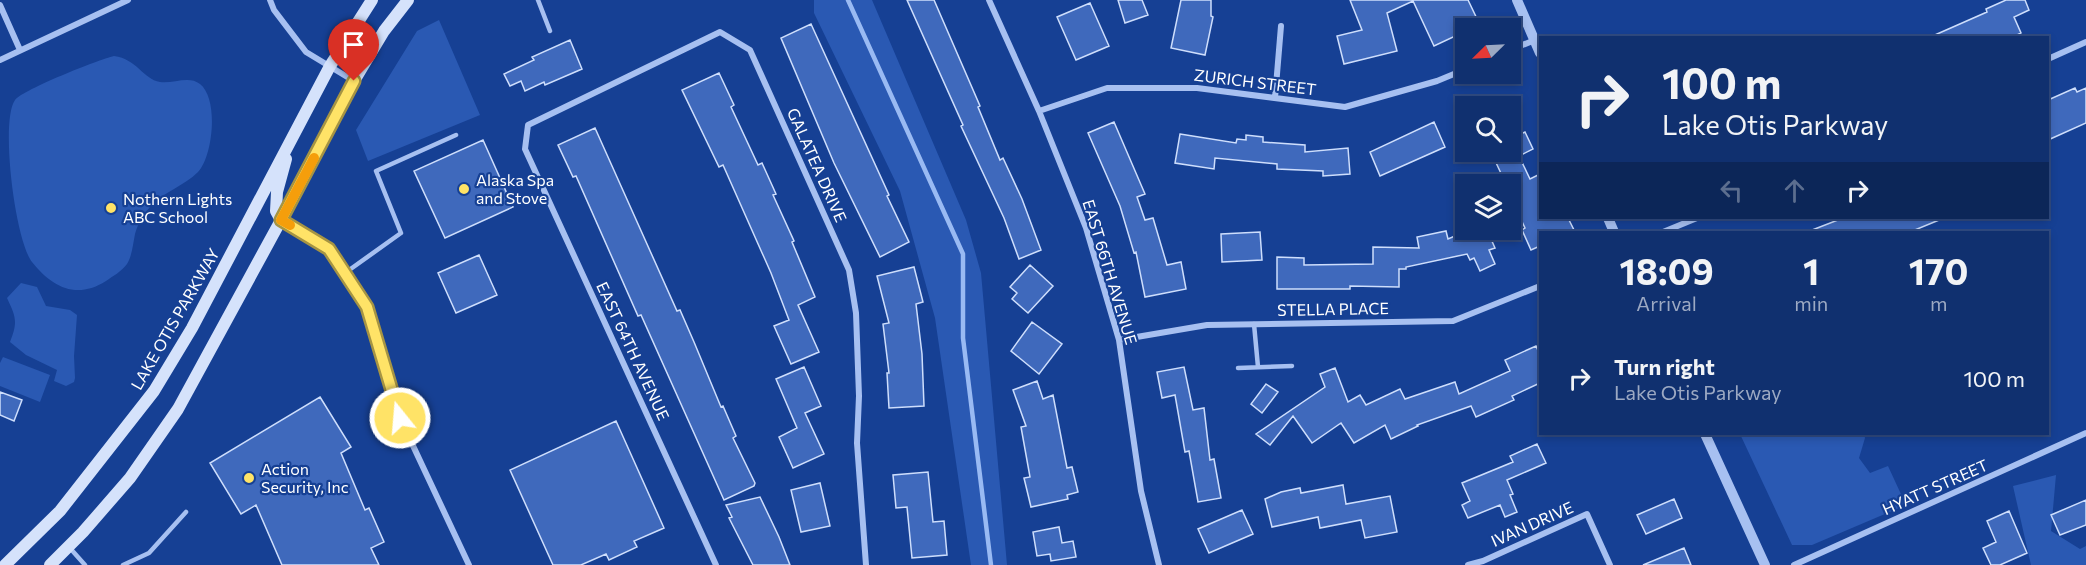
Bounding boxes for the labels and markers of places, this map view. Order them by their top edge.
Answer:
pin [328,19,379,81]
place label: Alaska Spa and Stove [476,170,554,207]
marker: Alaska Spa and Stove [457,182,471,196]
place label: Nothern Lights ABC School [123,189,232,226]
marker: Nothern Lights ABC School [104,201,118,215]
place label: Action Security, Inc [261,459,349,496]
marker: Action Security, Inc [242,471,256,485]

